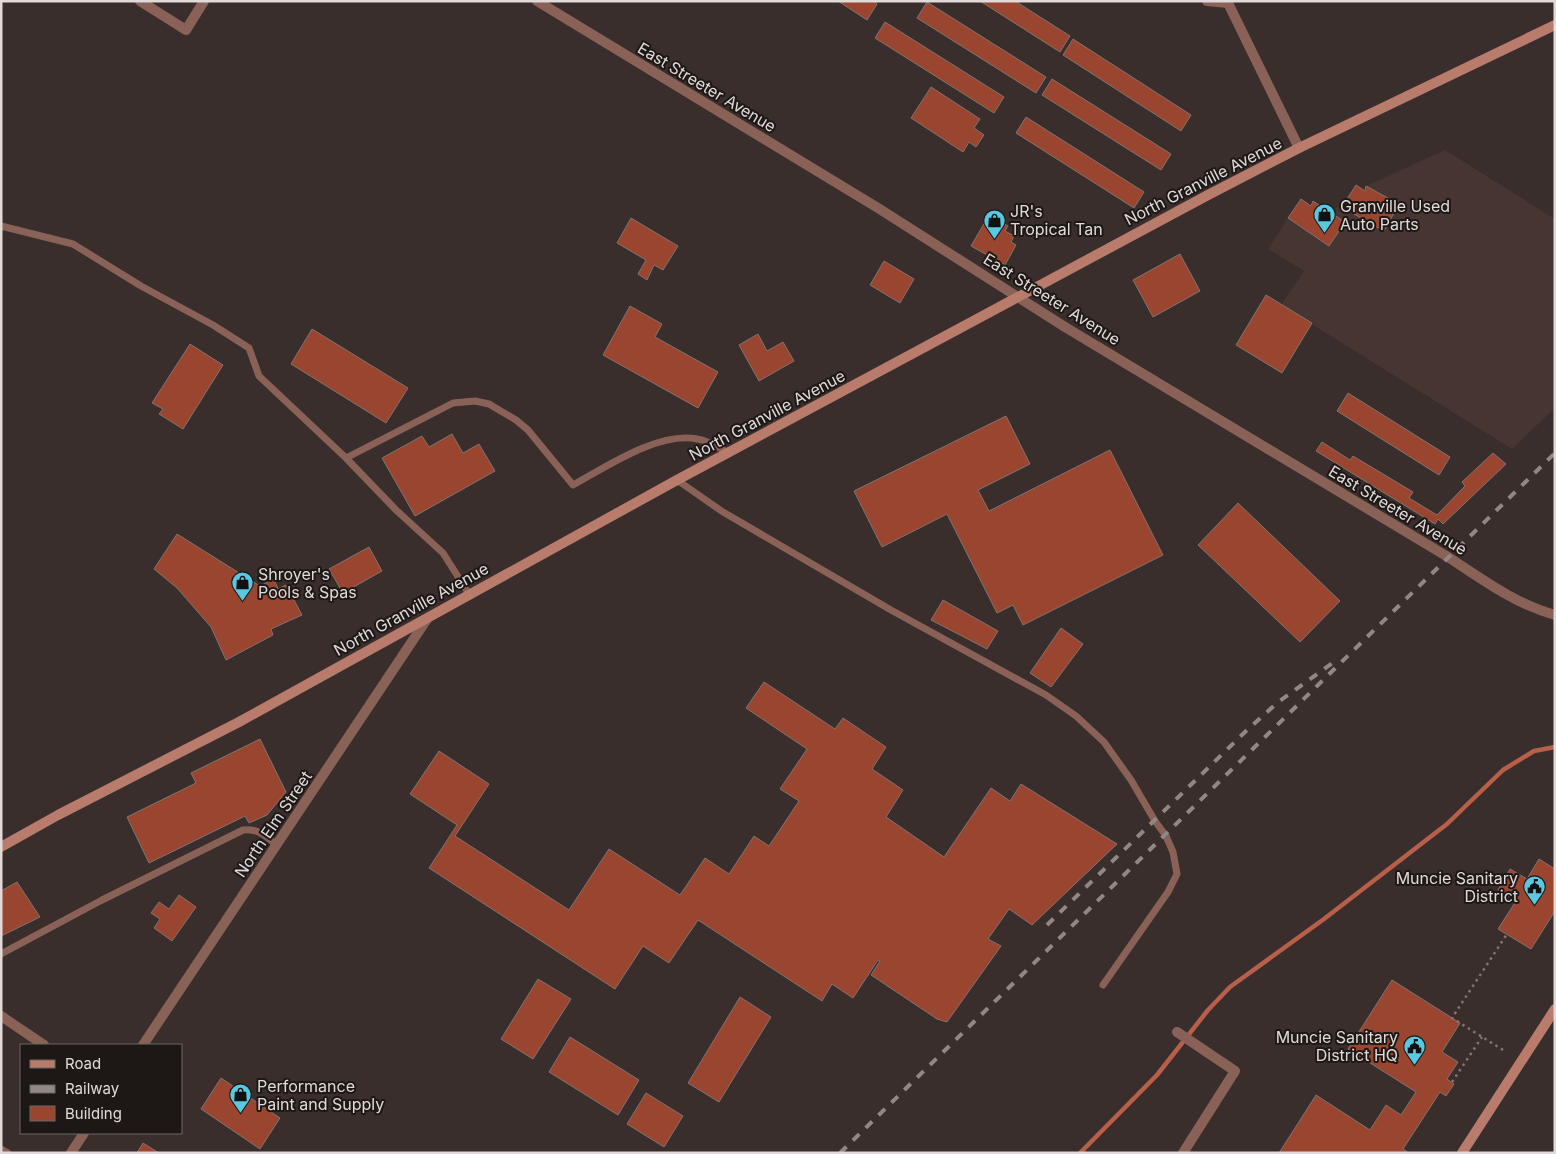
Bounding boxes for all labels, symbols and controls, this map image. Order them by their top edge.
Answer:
street label: East Streeter Avenue [634,38,780,136]
street label: North Granville Avenue [1121,133,1285,229]
place label: Granville Used Auto Parts [1340,196,1450,234]
place label: JR's Tropical Tan [1010,201,1103,239]
shop icon: Granville Used Auto Parts [1312,203,1336,234]
shop icon: JR's Tropical Tan [982,208,1006,239]
street label: East Streeter Avenue [980,249,1124,349]
street label: North Granville Avenue [686,365,848,465]
street label: East Streeter Avenue [1325,461,1471,559]
street label: North Granville Avenue [330,558,492,660]
place label: Shroyer's Pools & Spas [258,564,357,602]
shop icon: Shroyer's Pools & Spas [230,571,254,602]
street label: North Elm Street [230,767,316,881]
place label: Muncie Sanitary District [1396,868,1518,906]
public building icon: Muncie Sanitary District [1522,875,1546,906]
place label: Muncie Sanitary District HQ [1276,1027,1398,1065]
public building icon: Muncie Sanitary District HQ [1402,1034,1426,1065]
legend [20,1044,182,1134]
text: Road [65,1054,101,1073]
place label: Performance Paint and Supply [257,1076,384,1114]
text: Railway [65,1079,120,1098]
shop icon: Performance Paint and Supply [229,1083,253,1114]
text: Building [65,1104,122,1123]

